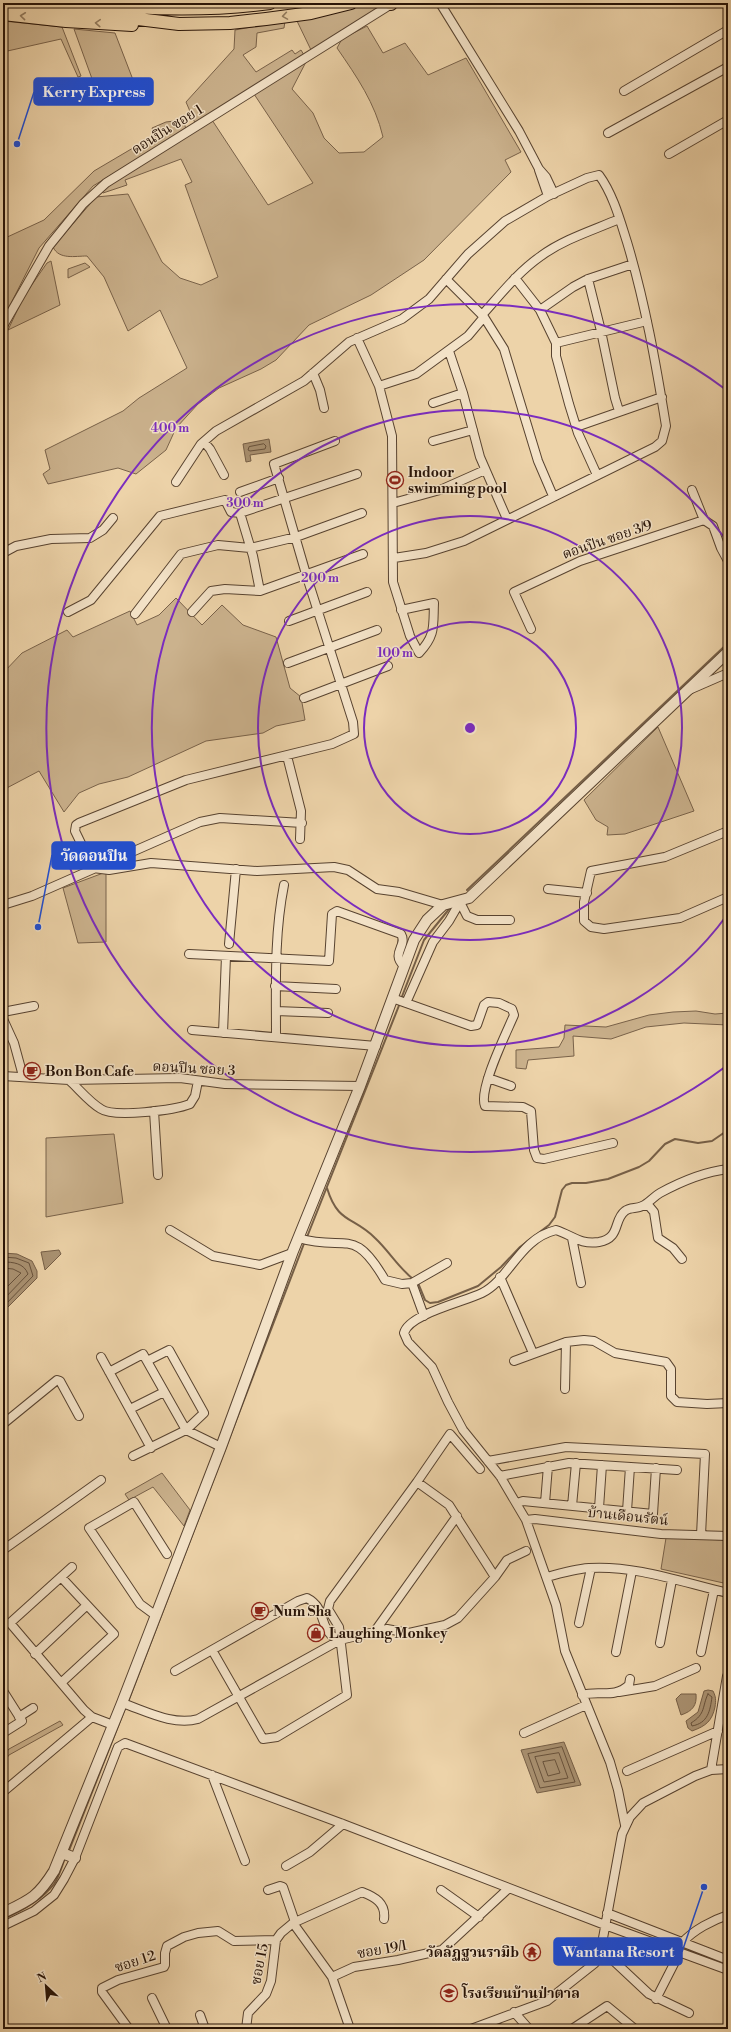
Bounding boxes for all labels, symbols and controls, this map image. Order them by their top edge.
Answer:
one-way arrow [282,11,289,20]
one-way arrow [20,12,26,21]
one-way arrow [95,19,101,28]
callout: Kerry Express [34,78,153,105]
text: Kerry Express [43,83,145,102]
street label: ดอนปิน ซอย 1 [128,101,207,159]
text: 400 m [151,421,189,436]
place label: Indoor swimming pool [408,464,508,498]
sports icon: Indoor swimming pool [385,470,405,490]
text: 300 m [226,496,264,511]
street label: ดอนปิน ซอย 3/9 [560,516,655,564]
text: 200 m [301,571,339,586]
text: 100 m [377,646,413,661]
centre of rings [463,721,477,735]
callout: วัดดอนปิน [52,842,135,869]
text: วัดดอนปิน [60,847,128,866]
street label: ดอนปิน ซอย 3 [152,1058,236,1080]
cafe icon: Bon Bon Cafe [22,1061,42,1081]
place label: Bon Bon Cafe [45,1063,134,1081]
street label: บ้านเดือนรัตน์ [587,1503,669,1530]
cafe icon: Num Sha [250,1601,270,1621]
place label: Num Sha [273,1603,332,1621]
shop icon: Laughing Monkey [306,1623,326,1643]
place label: Laughing Monkey [329,1625,448,1643]
street label: ซอย 19/1 [356,1937,409,1963]
callout: Wantana Resort [554,1938,682,1965]
street label: ซอย 15 [247,1942,273,1986]
temple icon: วัดลัฏฐวนรามิb [522,1942,542,1962]
text: Wantana Resort [561,1943,675,1962]
place label: วัดลัฏฐวนรามิb [426,1944,519,1962]
street label: ซอย 12 [112,1947,158,1977]
north arrow [26,1966,66,2006]
text: N [35,1970,49,1986]
school or university icon: โรงเรียนบ้านป่าตาล [439,1983,459,2003]
place label: โรงเรียนบ้านป่าตาล [461,1983,580,2003]

